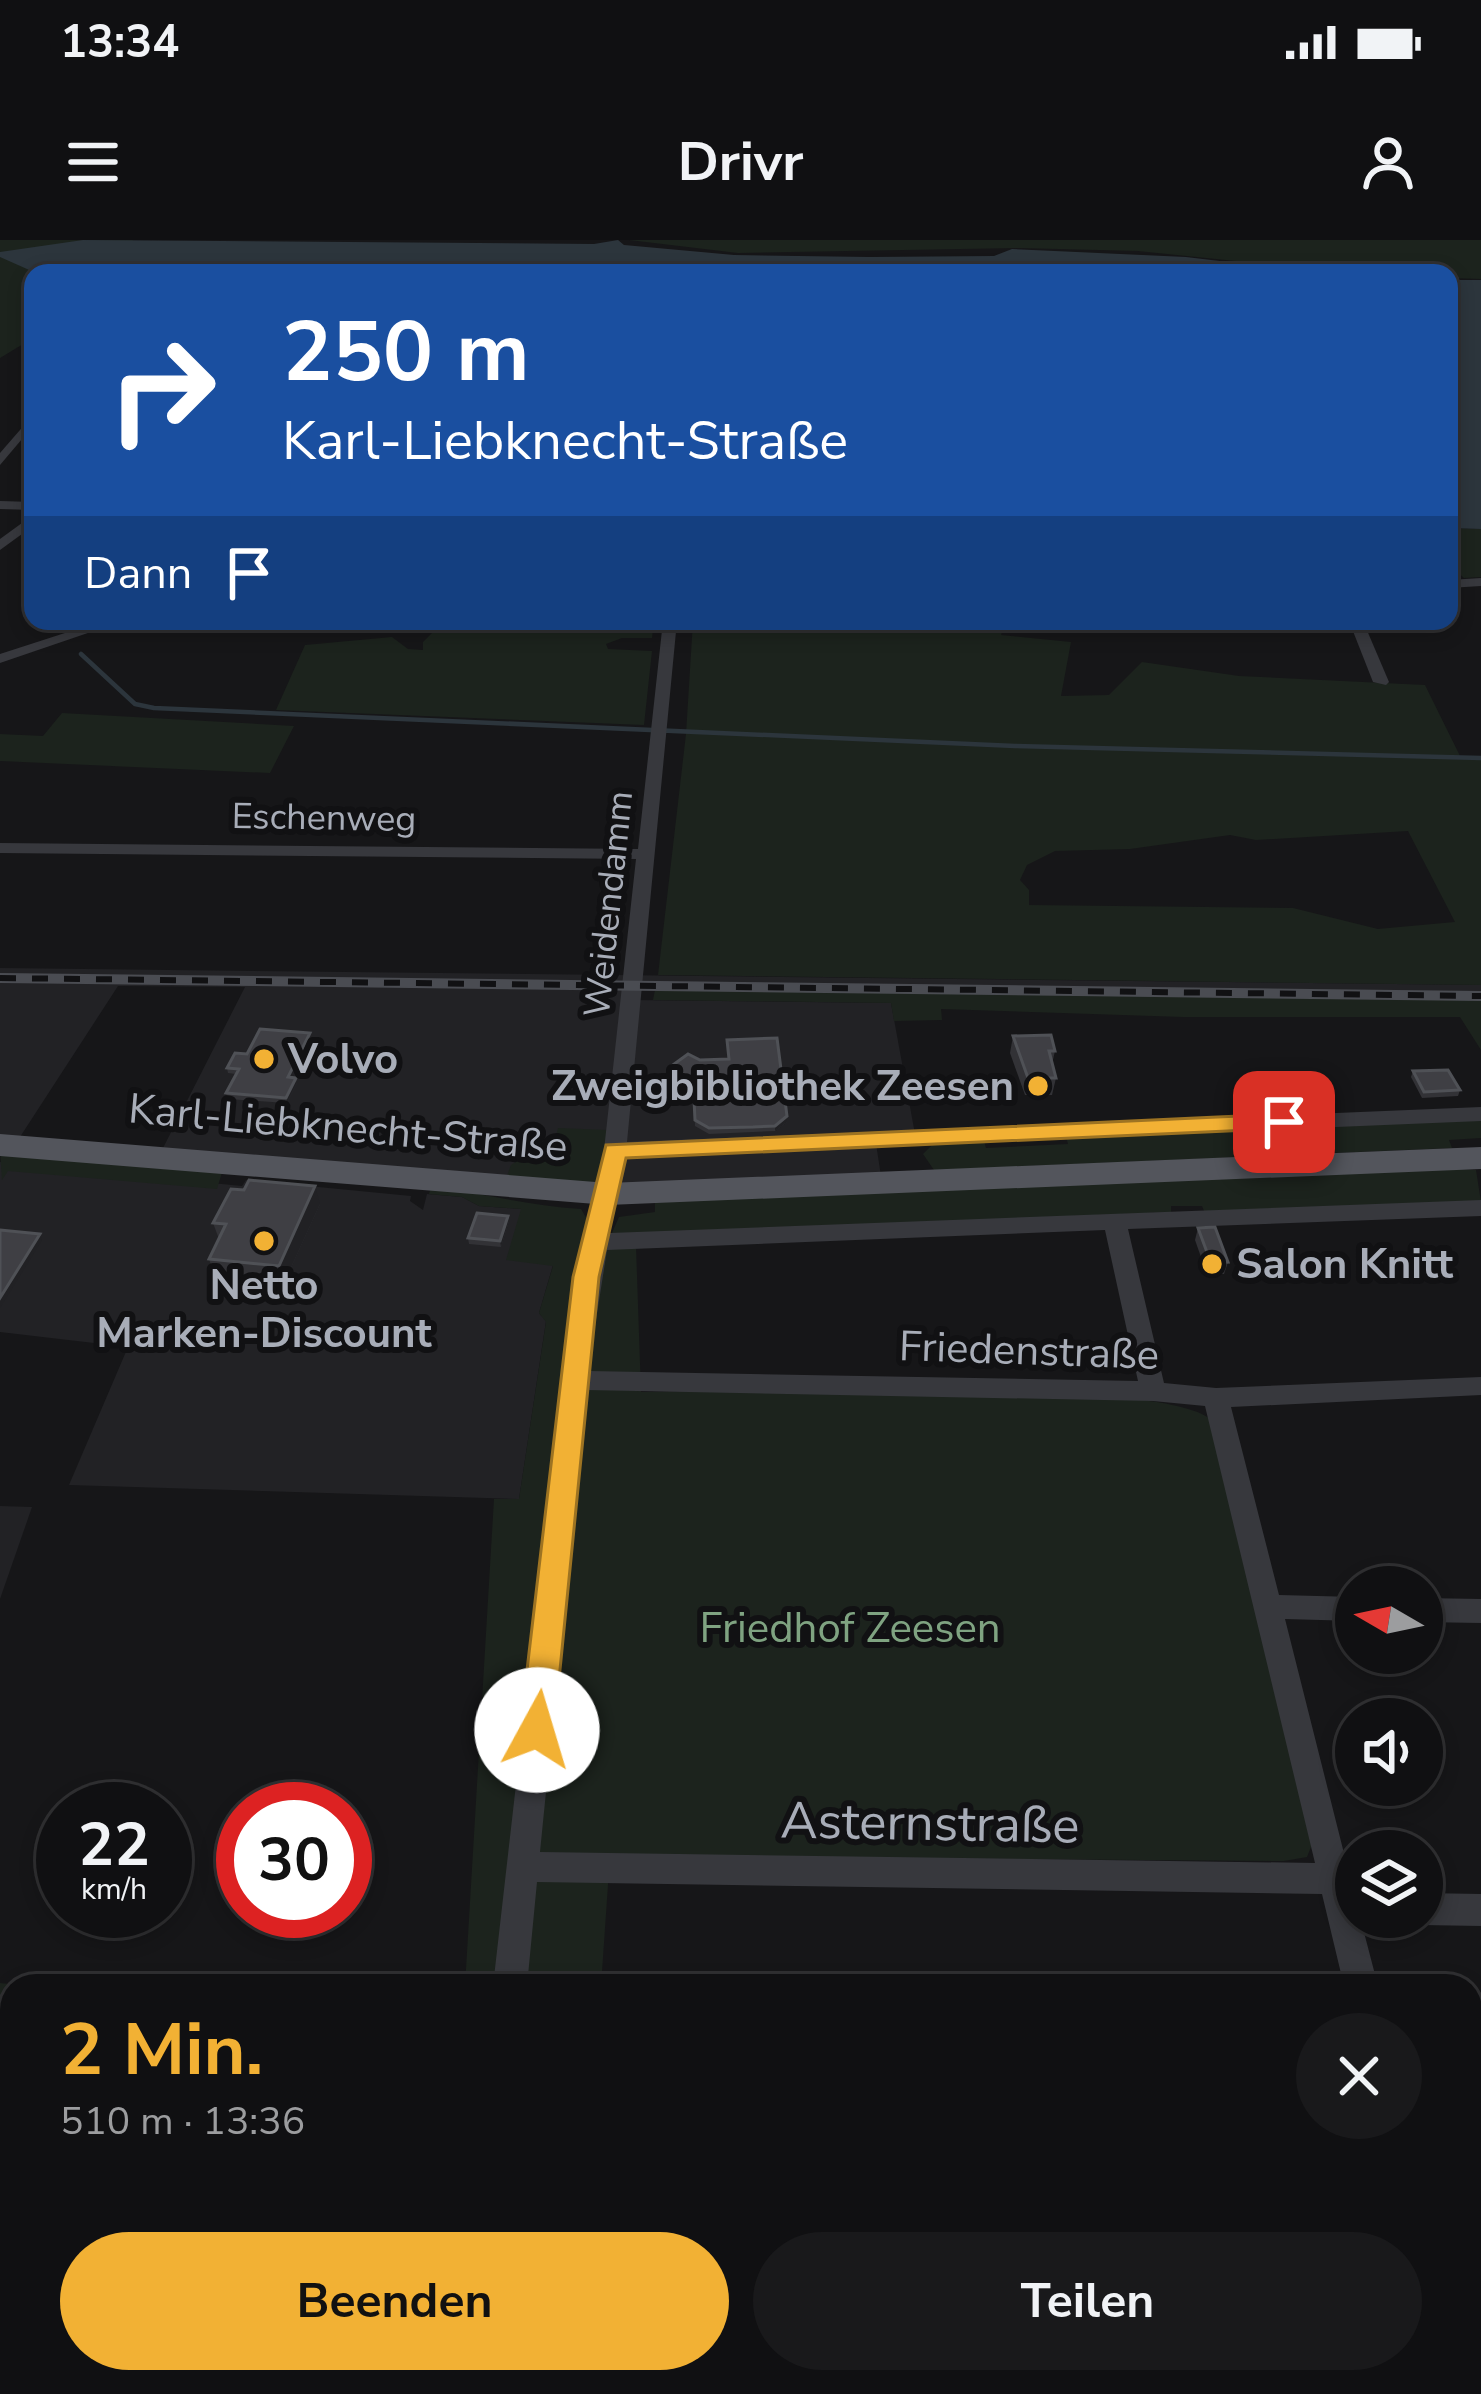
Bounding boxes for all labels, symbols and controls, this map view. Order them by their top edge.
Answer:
text: 13:34 [60,12,179,73]
text: Drivr [678,125,803,199]
icon: menu [60,129,126,195]
icon: person [1355,129,1421,195]
text: 250 m [282,295,530,410]
icon: right [84,312,240,468]
text: Karl-Liebknecht-Straße [282,404,848,478]
icon: arrive [216,540,282,606]
text: Dann [84,543,192,604]
street label: Weidendamm [573,788,645,1020]
street label: Eschenweg [231,792,417,844]
place label: Volvo [287,1031,398,1088]
marker: Volvo [251,1046,277,1072]
place label: Zweigbibliothek Zeesen [551,1058,1014,1115]
pin [1233,1071,1335,1173]
marker: Zweigbibliothek Zeesen [1025,1073,1051,1099]
street label: Karl-Liebknecht-Straße [126,1080,570,1176]
icon: arrive [1251,1089,1317,1155]
marker: Netto Marken-Discount [251,1228,277,1254]
place label: Salon Knitt [1236,1236,1454,1293]
marker: Salon Knitt [1199,1251,1225,1277]
place label: Netto Marken-Discount [96,1257,433,1362]
street label: Friedenstraße [898,1318,1160,1384]
north arrow [1335,1566,1443,1674]
map controls [1335,1566,1443,1938]
park label: Friedhof Zeesen [699,1600,1001,1657]
position arrow [474,1667,600,1793]
button: sound [1335,1698,1443,1806]
speed limit sign: 30 [216,1782,372,1938]
street label: Asternstraße [780,1785,1080,1861]
text: 22 [78,1804,150,1886]
button: layers [1335,1830,1443,1938]
text: km/h [81,1869,147,1910]
text: 2 Min. [60,2001,263,2099]
button: close [1296,2013,1422,2139]
text: 510 m · 13:36 [60,2095,305,2148]
button: Beenden [60,2232,729,2370]
button: Teilen [753,2232,1422,2370]

